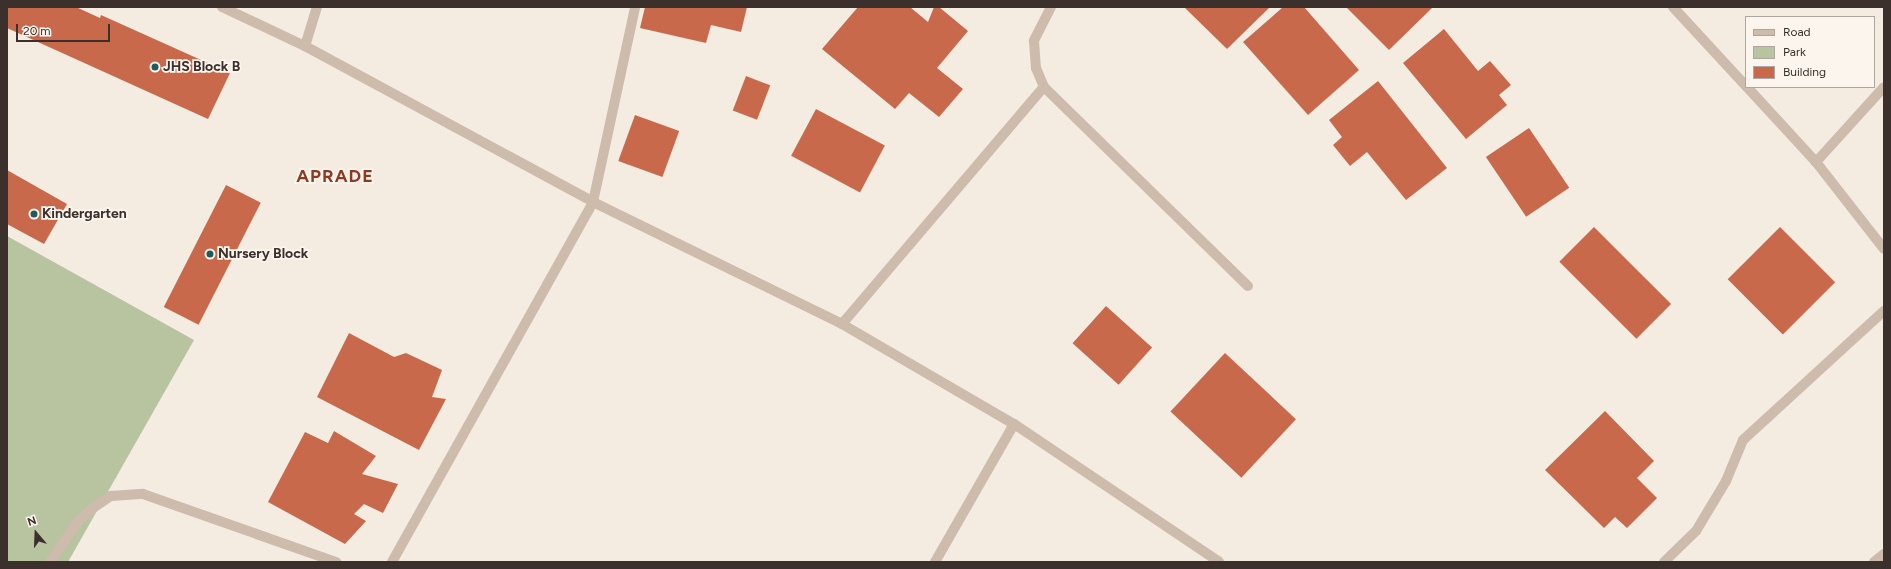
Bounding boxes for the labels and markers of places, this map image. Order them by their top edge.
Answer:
place label: JHS Block B [163,59,240,75]
marker: JHS Block B [150,62,160,72]
place label: Kindergarten [42,206,127,222]
marker: Kindergarten [29,209,39,219]
place label: Nursery Block [218,246,308,262]
marker: Nursery Block [205,249,215,259]

